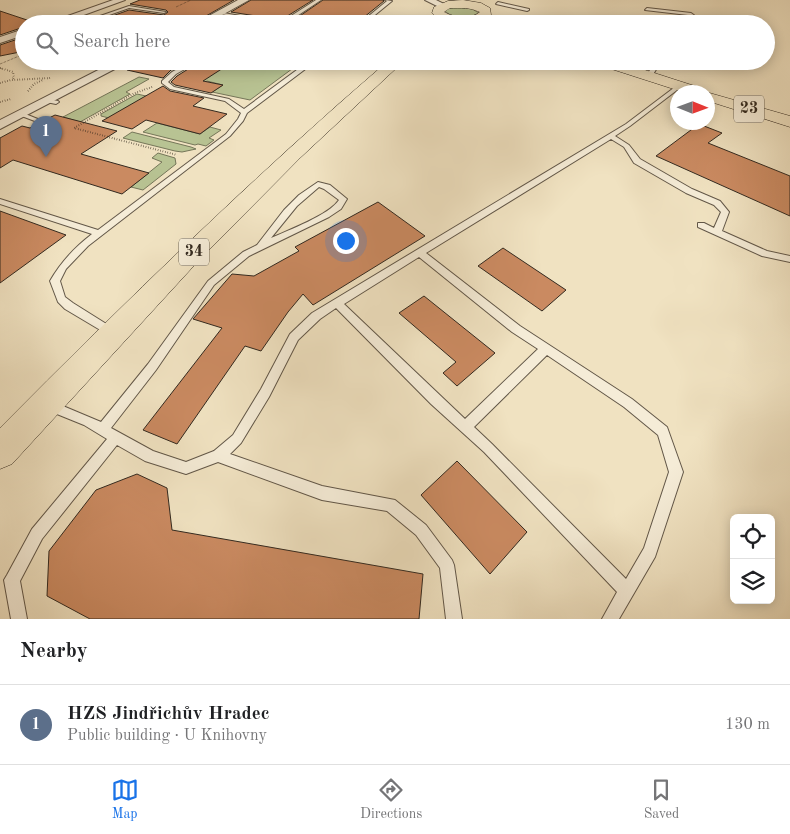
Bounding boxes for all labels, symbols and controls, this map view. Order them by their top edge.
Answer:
search box [15,15,775,70]
icon: search [33,29,61,57]
text: Search here [73,33,170,52]
north arrow [670,85,715,130]
road number: 23 [734,96,764,122]
pin: 1 [30,116,62,157]
your location [333,228,359,254]
road number: 34 [179,238,209,266]
map controls [730,514,775,604]
button: locate [730,514,775,559]
button: layers [730,559,775,604]
text: Nearby [20,641,88,662]
text: HZS Jindřichův Hradec [67,705,270,724]
text: 1 [31,717,41,733]
text: 130 m [725,717,770,733]
text: Public building · U Knihovny [67,728,267,744]
tab: Map [111,776,139,823]
tab: Directions [360,776,422,823]
tab: Saved [644,776,679,823]

